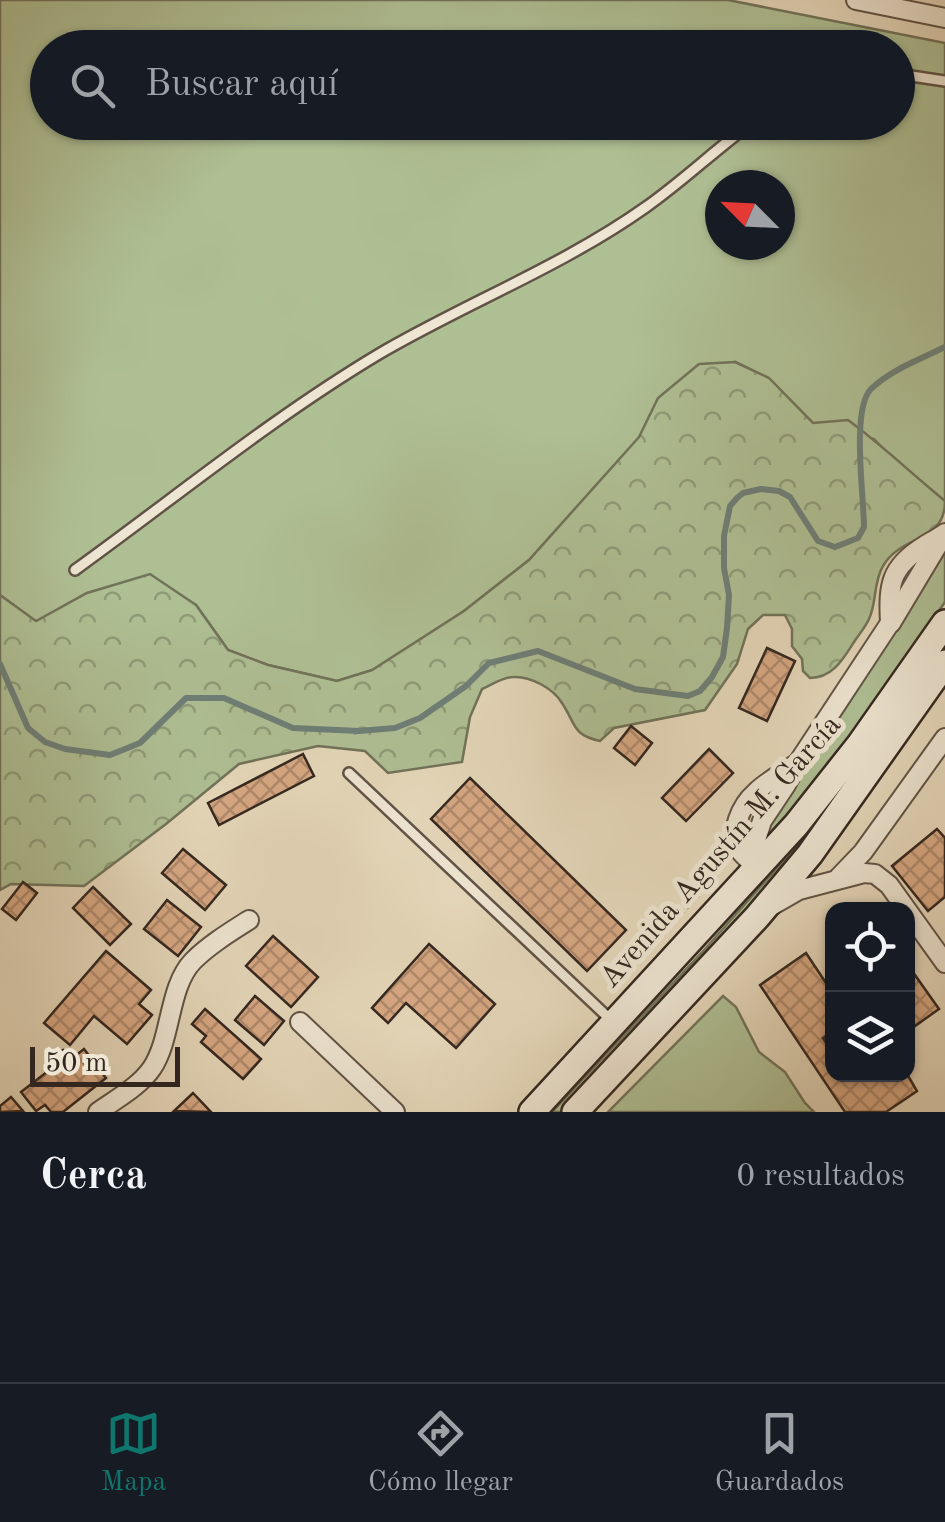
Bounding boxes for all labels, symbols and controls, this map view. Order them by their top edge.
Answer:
search box [30,30,915,140]
icon: search [65,58,120,113]
text: Buscar aquí [145,66,338,104]
north arrow [705,170,795,260]
street label: Avenida Agustín M. García [595,710,847,994]
map controls [825,902,915,1082]
button: locate [825,902,915,992]
button: layers [825,992,915,1082]
scale bar [30,1042,180,1086]
text: 50 m [45,1050,108,1078]
text: Cerca [40,1156,147,1198]
text: 0 resultados [737,1161,905,1193]
tab: Mapa [101,1406,166,1501]
tab: Cómo llegar [368,1406,513,1501]
tab: Guardados [715,1406,844,1501]

